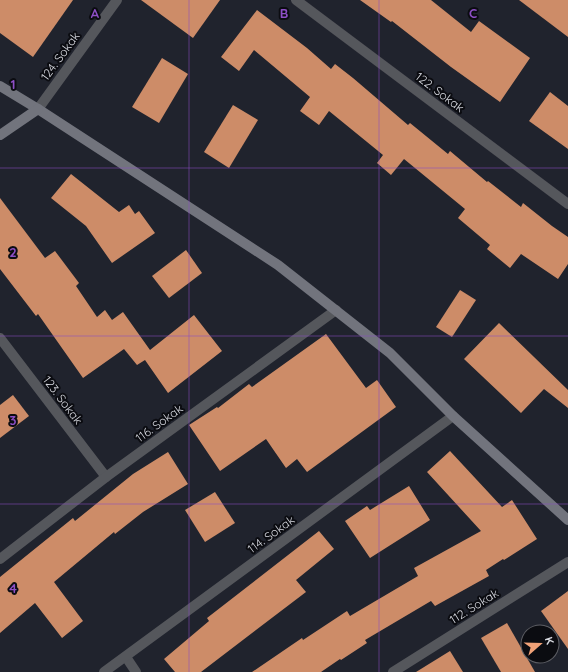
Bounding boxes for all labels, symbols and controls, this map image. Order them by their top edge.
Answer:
text: A [91,5,100,21]
text: B [280,5,288,21]
text: C [469,5,477,21]
street label: 124. Sokak [37,29,83,83]
street label: 122. Sokak [413,69,467,115]
text: 1 [10,76,16,92]
text: 2 [9,244,17,260]
street label: 123. Sokak [40,373,86,427]
street label: 116. Sokak [132,401,186,445]
text: 3 [10,412,17,428]
street label: 114. Sokak [245,512,297,556]
text: 4 [9,580,17,596]
street label: 112. Sokak [447,585,501,627]
north arrow [520,624,560,664]
text: K [542,635,557,646]

